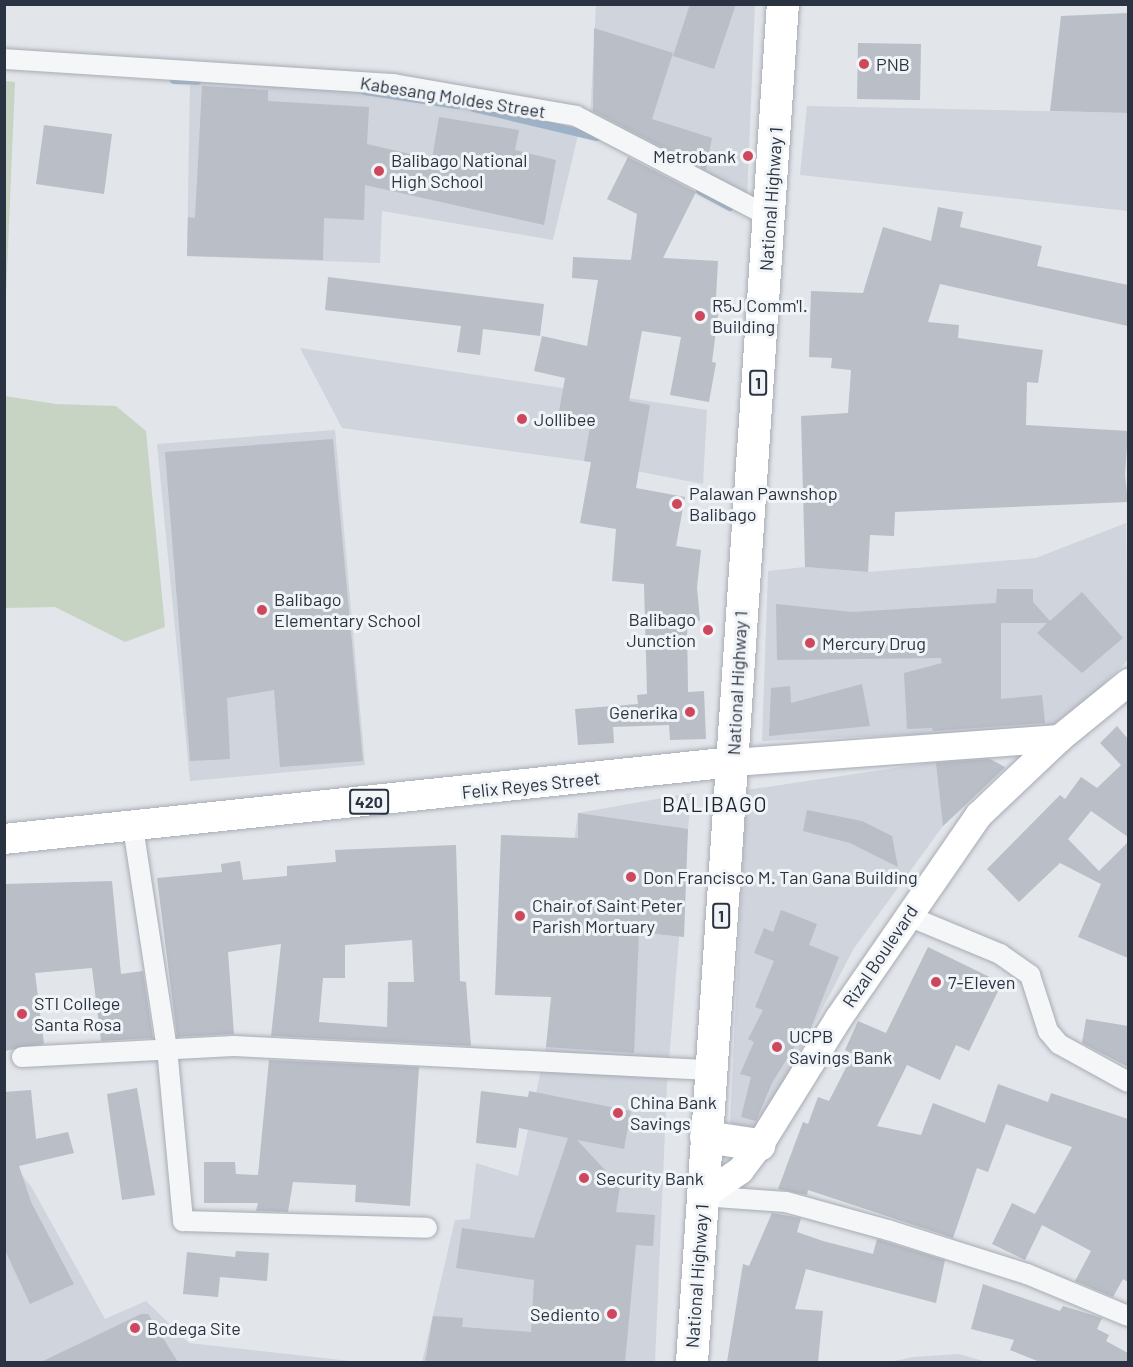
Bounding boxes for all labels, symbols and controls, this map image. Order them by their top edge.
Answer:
place label: PNB [876,53,910,75]
marker: PNB [857,57,871,71]
street label: Kabesang Moldes Street [359,72,547,122]
street label: National Highway 1 [755,126,787,272]
place label: Metrobank [653,145,736,167]
marker: Metrobank [741,149,755,163]
place label: Balibago National High School [391,150,527,192]
marker: Balibago National High School [372,164,386,178]
place label: R5J Comm'l. Building [712,295,808,338]
marker: R5J Comm'l. Building [693,309,707,323]
road number: 1 [749,370,767,396]
place label: Jollibee [534,408,596,430]
marker: Jollibee [515,412,529,426]
place label: Palawan Pawnshop Balibago [689,483,838,526]
marker: Palawan Pawnshop Balibago [670,497,684,511]
place label: Balibago Elementary School [274,589,421,632]
marker: Balibago Elementary School [255,603,269,617]
place label: Balibago Junction [626,609,696,652]
street label: National Highway 1 [722,610,752,756]
marker: Balibago Junction [701,623,715,637]
place label: Mercury Drug [822,632,926,654]
marker: Mercury Drug [803,636,817,650]
place label: Generika [609,701,678,723]
marker: Generika [683,705,697,719]
street label: Felix Reyes Street [461,767,601,803]
road number: 420 [348,789,390,815]
district label: BALIBAGO [662,791,768,817]
place label: Don Francisco M. Tan Gana Building [643,866,918,888]
marker: Don Francisco M. Tan Gana Building [624,870,638,884]
place label: Chair of Saint Peter Parish Mortuary [532,895,683,938]
street label: Rizal Boulevard [838,901,922,1011]
road number: 1 [712,903,730,929]
marker: Chair of Saint Peter Parish Mortuary [513,909,527,923]
place label: 7-Eleven [948,971,1016,993]
marker: 7-Eleven [929,975,943,989]
place label: STI College Santa Rosa [34,993,121,1036]
marker: STI College Santa Rosa [15,1007,29,1021]
place label: UCPB Savings Bank [789,1026,892,1068]
marker: UCPB Savings Bank [770,1040,784,1054]
place label: China Bank Savings [630,1092,717,1134]
marker: China Bank Savings [611,1106,625,1120]
place label: Security Bank [596,1167,704,1189]
marker: Security Bank [577,1171,591,1185]
street label: National Highway 1 [681,1203,713,1349]
place label: Sediento [530,1303,600,1325]
marker: Sediento [605,1307,619,1321]
place label: Bodega Site [147,1317,241,1339]
marker: Bodega Site [128,1321,142,1335]

